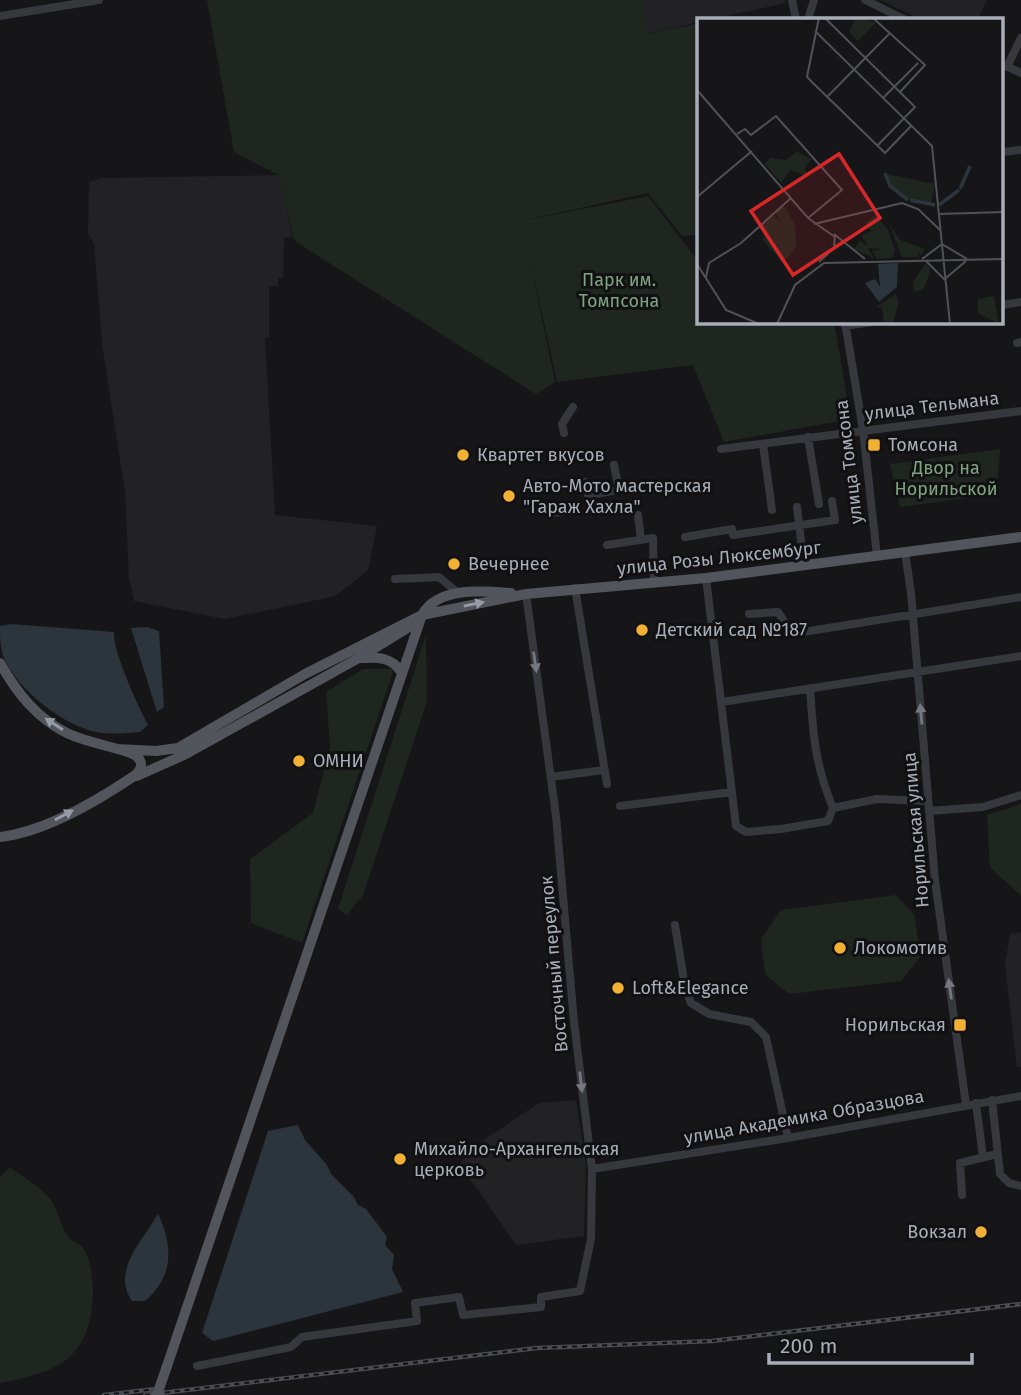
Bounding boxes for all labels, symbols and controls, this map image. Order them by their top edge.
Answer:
inset map [697,18,1004,324]
park label: Парк им. Томпсона [579,269,659,312]
street label: улица Тельмана [864,387,1000,425]
street label: улица Томсона [830,399,868,525]
place label: Томсона [888,434,958,456]
marker: Томсона [866,437,882,453]
place label: Квартет вкусов [477,444,605,466]
marker: Квартет вкусов [455,447,471,463]
park label: Двор на Норильской [895,457,998,500]
place label: Авто-Мото мастерская "Гараж Хахла" [523,475,712,518]
marker: Авто-Мото мастерская "Гараж Хахла" [501,488,517,504]
street label: улица Розы Люксембург [616,536,822,580]
place label: Вечернее [468,553,550,575]
marker: Вечернее [446,556,462,572]
one-way arrow [463,598,485,609]
place label: Детский сад №187 [655,619,807,641]
marker: Детский сад №187 [634,622,650,638]
one-way arrow [529,651,540,673]
one-way arrow [915,703,926,725]
one-way arrow [44,718,63,731]
place label: ОМНИ [313,750,364,772]
street label: Норильская улица [898,751,934,909]
marker: ОМНИ [291,753,307,769]
one-way arrow [54,809,74,821]
street label: Восточный переулок [535,874,573,1053]
place label: Локомотив [854,937,947,959]
marker: Локомотив [832,940,848,956]
place label: Loft&Elegance [632,977,749,999]
one-way arrow [944,978,955,1000]
marker: Loft&Elegance [610,980,626,996]
place label: Норильская [845,1014,946,1036]
marker: Норильская [952,1017,968,1033]
one-way arrow [576,1072,587,1094]
street label: улица Академика Образцова [682,1085,926,1149]
place label: Михайло-Архангельская церковь [414,1138,620,1181]
marker: Михайло-Архангельская церковь [392,1151,408,1167]
place label: Вокзал [907,1221,967,1243]
marker: Вокзал [973,1224,989,1240]
scale bar [769,1322,972,1366]
text: 200 m [780,1333,837,1359]

